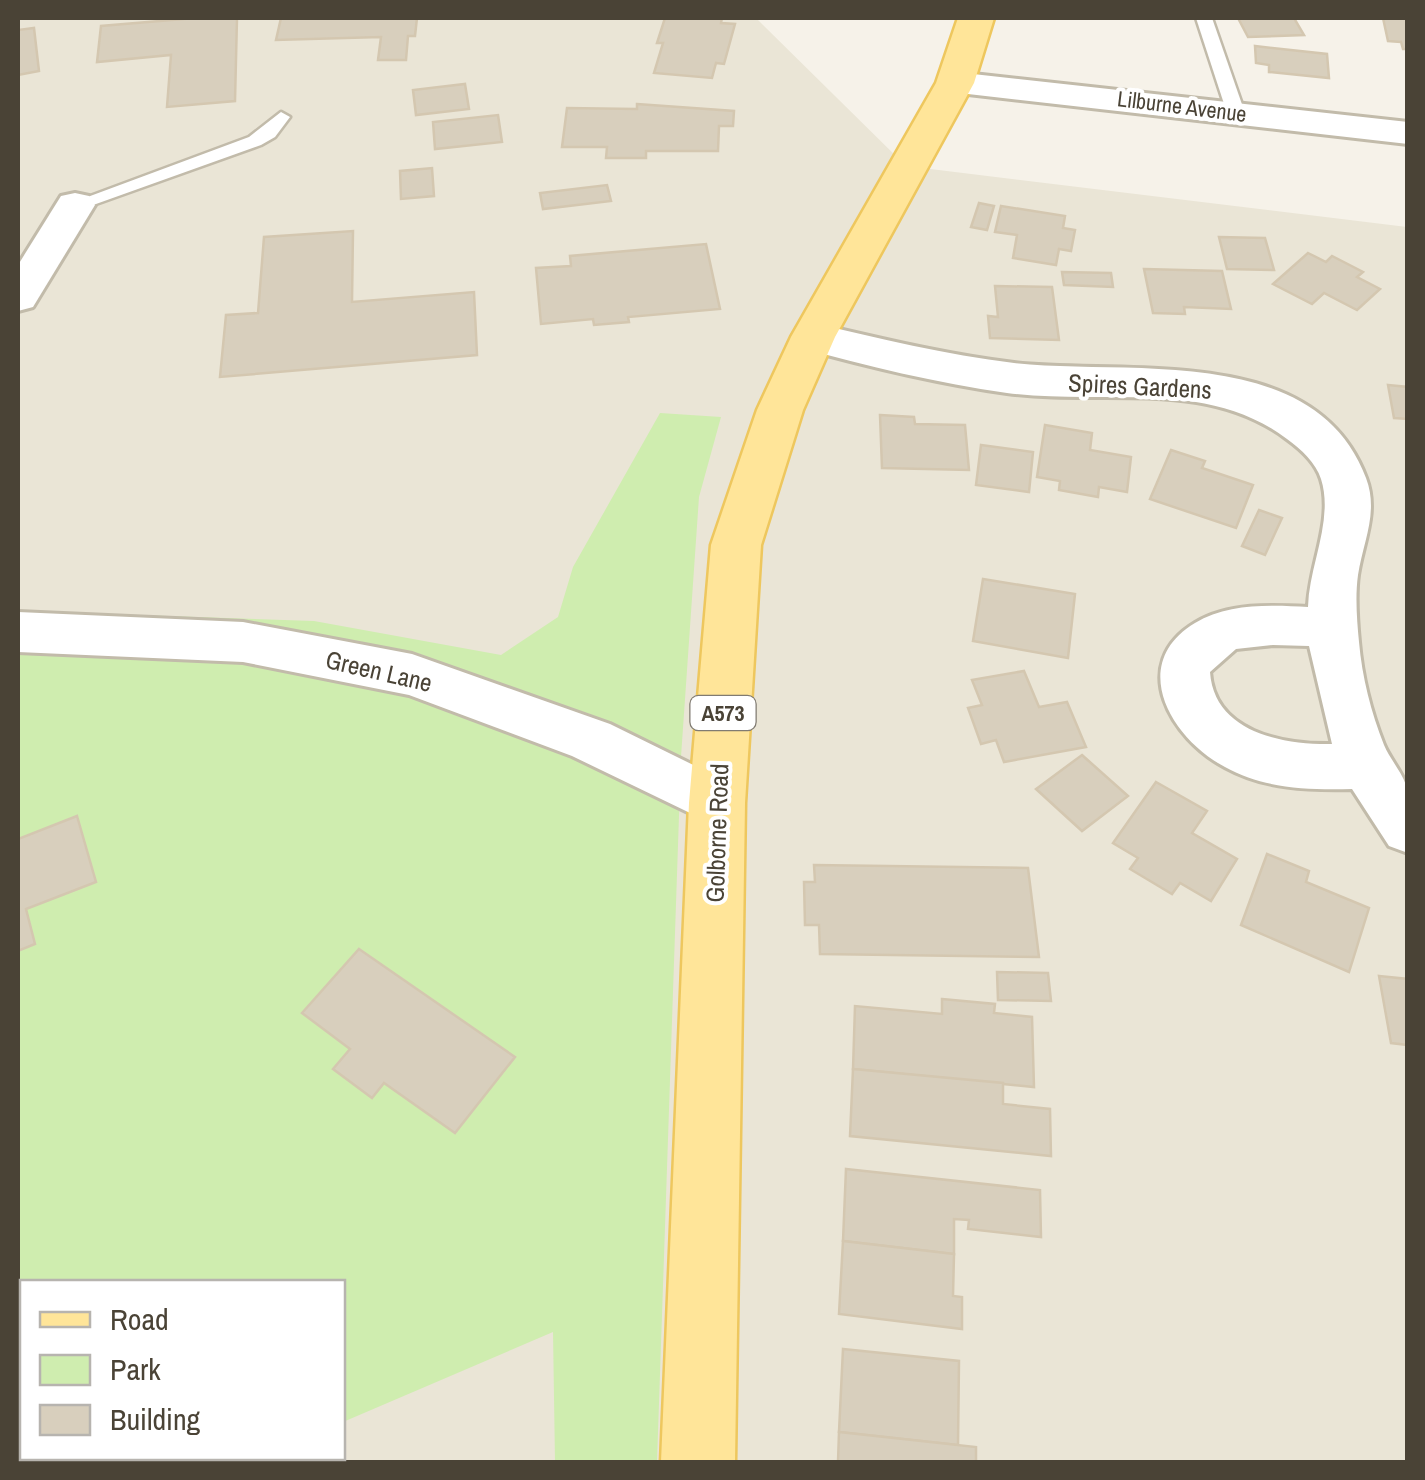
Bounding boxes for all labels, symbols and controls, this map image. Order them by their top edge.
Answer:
street label: Lilburne Avenue [1116,83,1248,129]
street label: Spires Gardens [1067,365,1213,407]
street label: Green Lane [322,642,436,700]
road number: A573 [690,696,756,730]
street label: Golborne Road [698,763,736,903]
legend [20,1280,345,1460]
text: Road [110,1299,169,1339]
text: Park [110,1349,161,1389]
text: Building [110,1399,201,1439]

